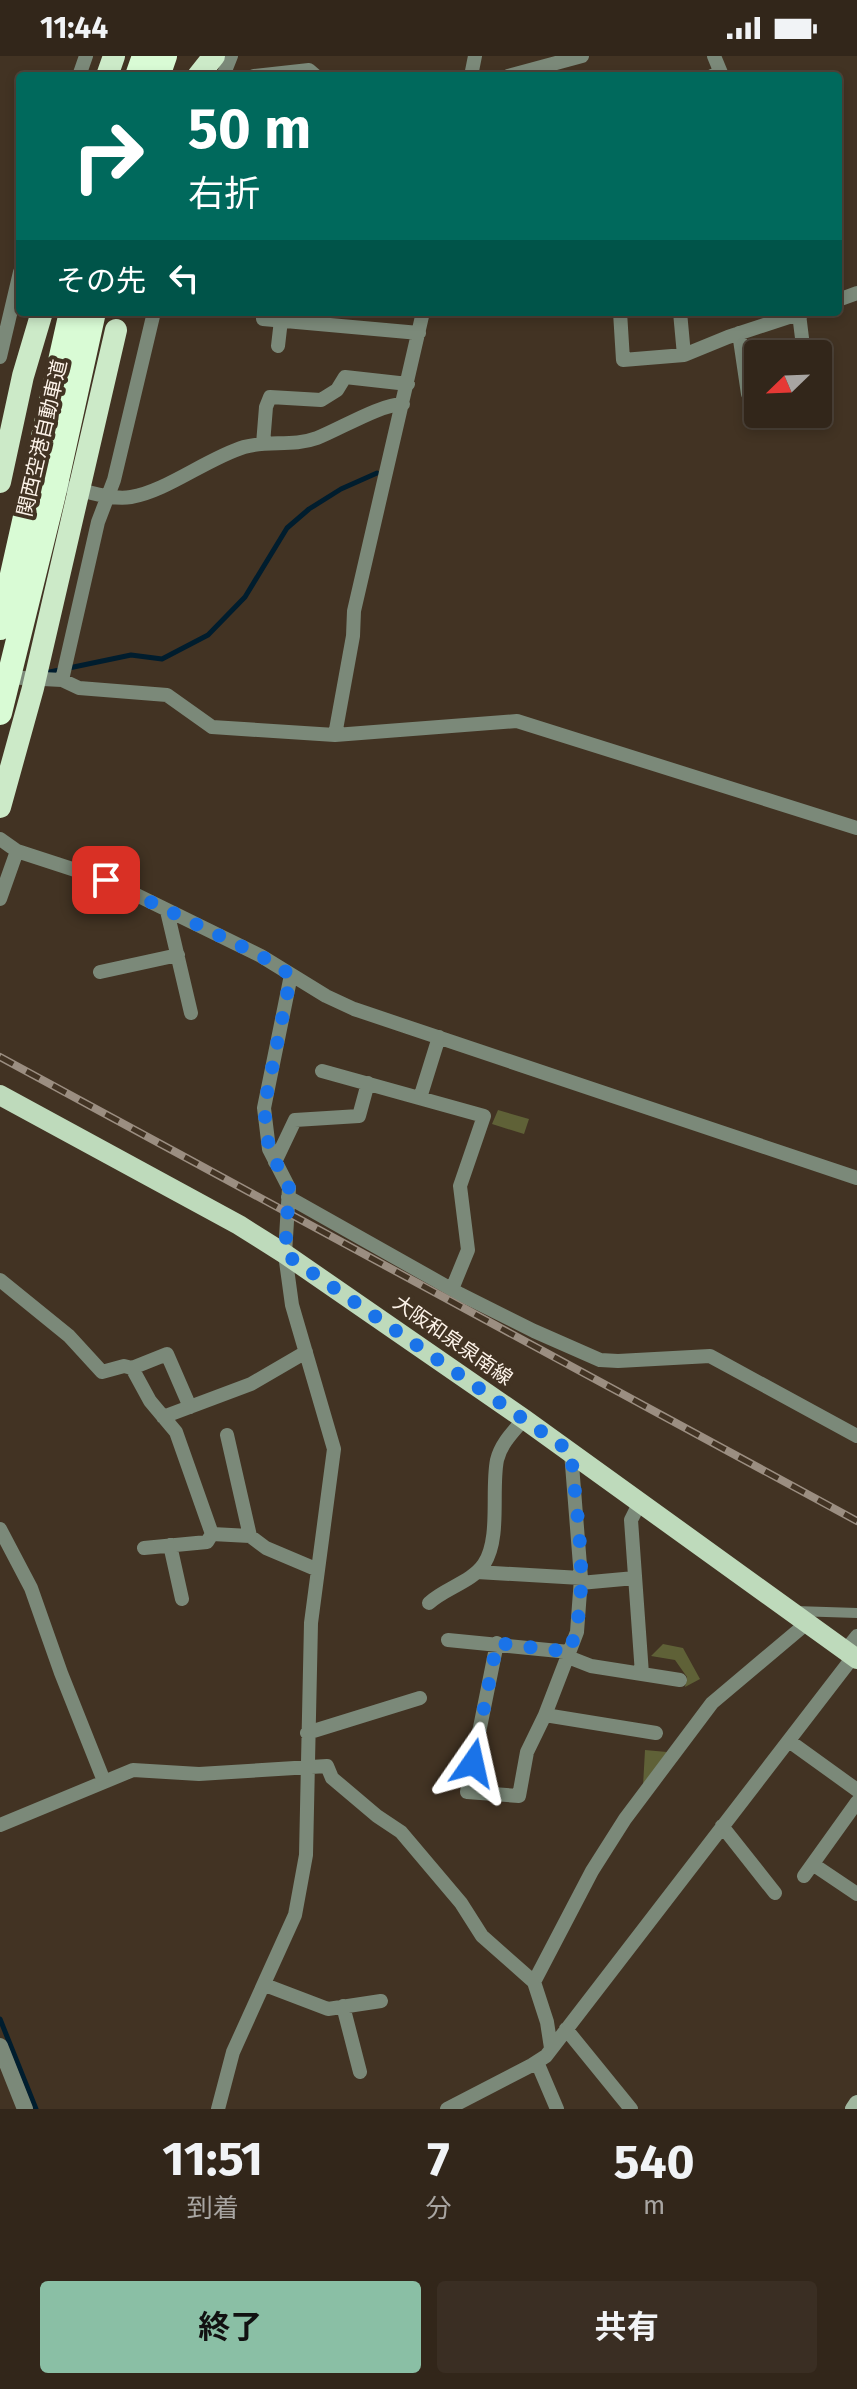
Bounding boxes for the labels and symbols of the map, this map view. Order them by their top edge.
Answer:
north arrow [744,340,832,428]
street label: 関西空港自動車道 [12,357,72,519]
pin [72,846,140,914]
street label: 大阪和泉泉南線 [389,1290,517,1390]
position arrow [431,1721,515,1805]

